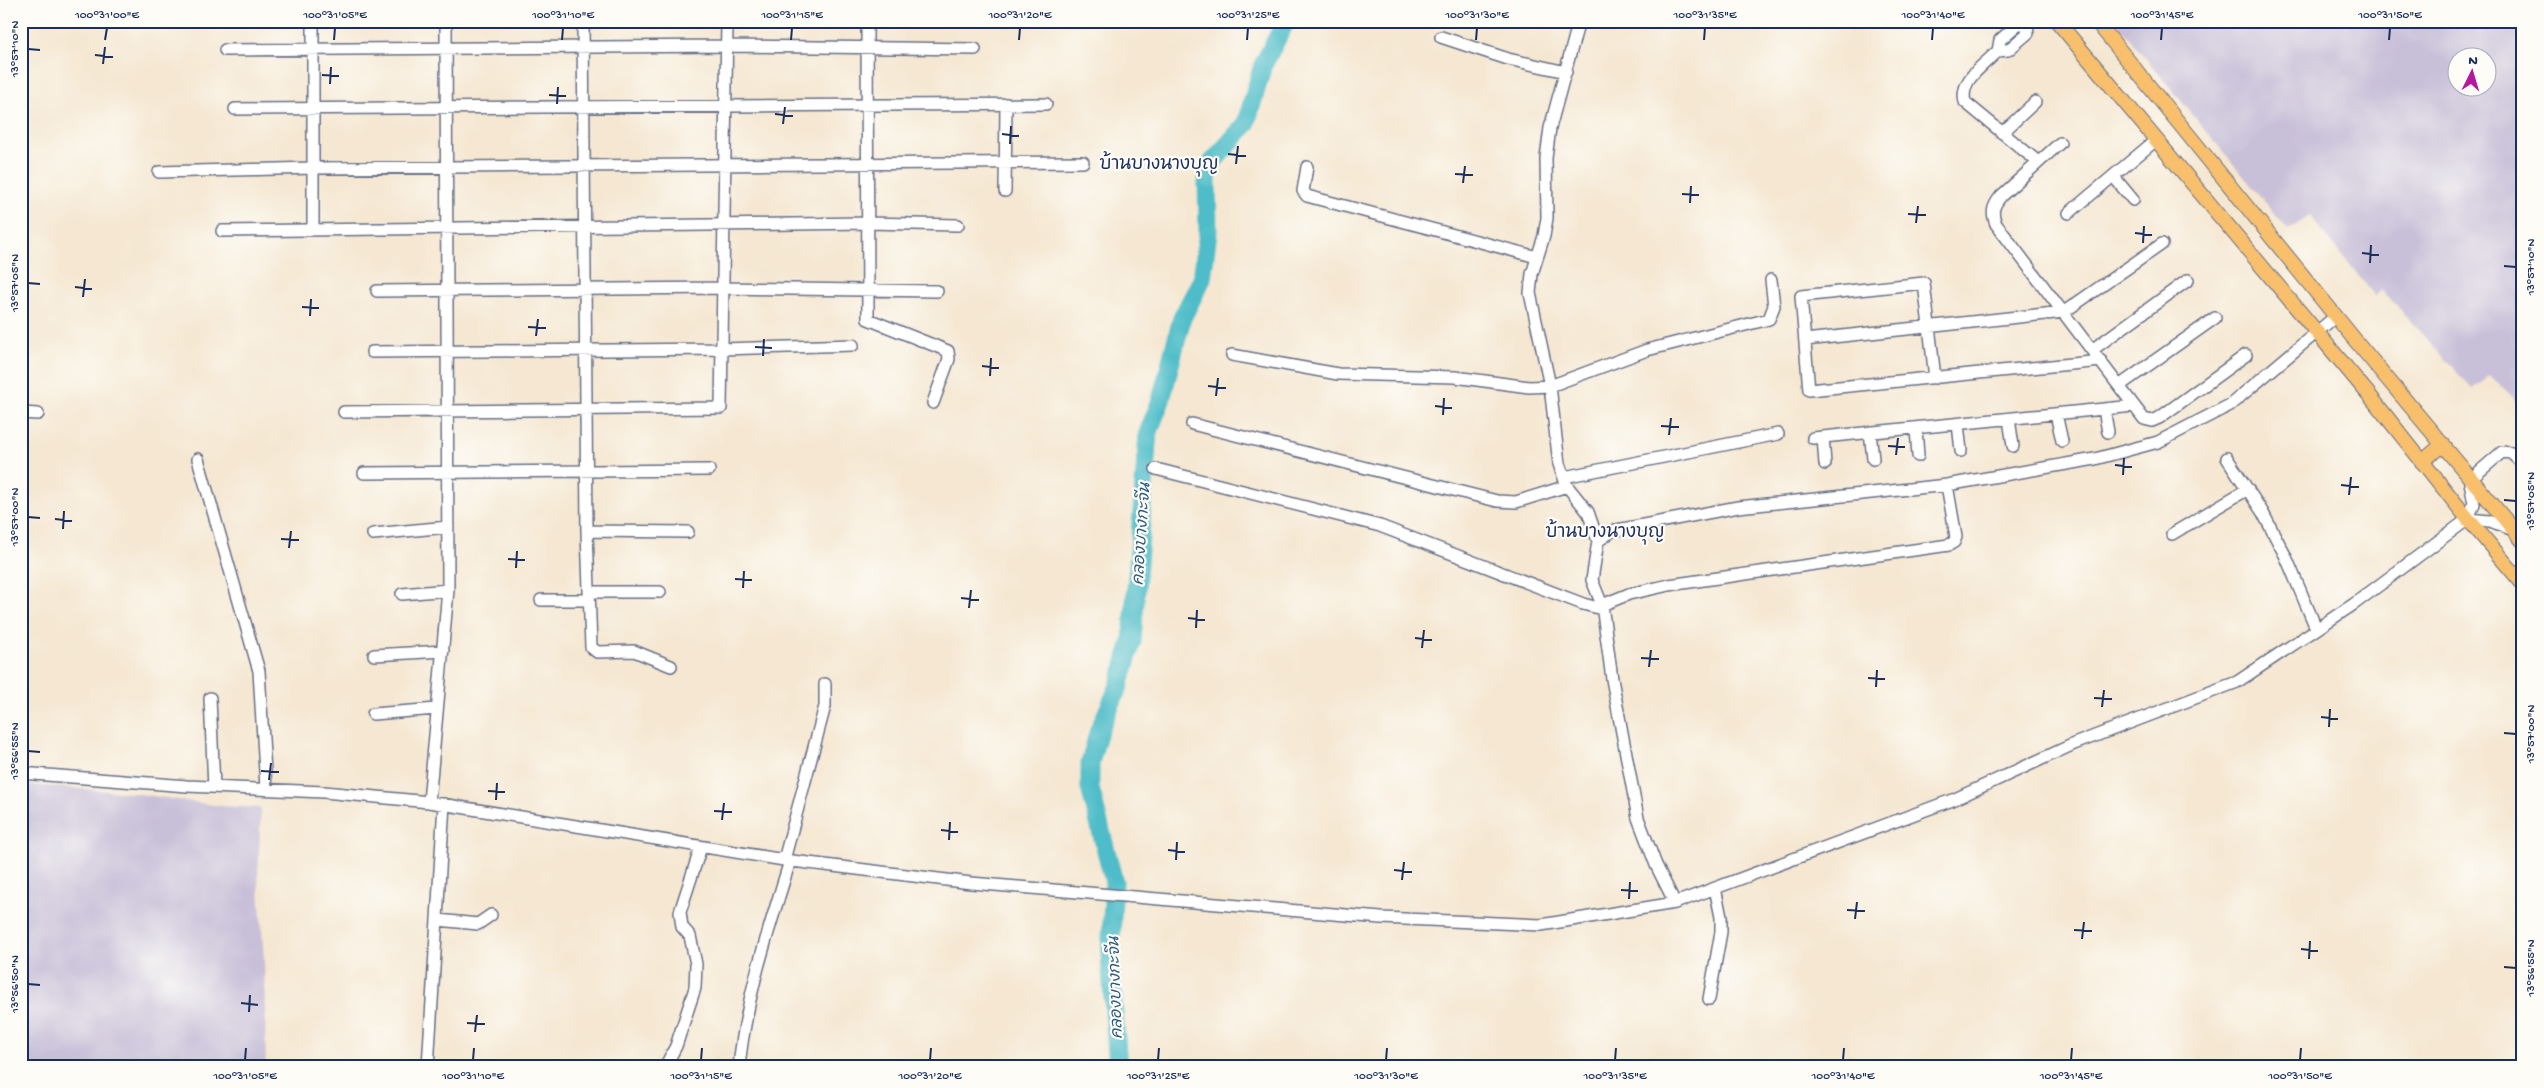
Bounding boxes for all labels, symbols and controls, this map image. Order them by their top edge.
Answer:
text: 100°31'00"E [74,9,140,23]
text: 100°31'05"E [302,9,367,23]
text: 100°31'10"E [531,9,595,23]
text: 100°31'15"E [760,9,823,23]
text: 100°31'20"E [987,9,1052,23]
text: 100°31'25"E [1216,9,1280,23]
text: 100°31'30"E [1444,9,1509,23]
text: 100°31'35"E [1673,9,1737,23]
text: 100°31'40"E [1901,9,1965,23]
text: 100°31'45"E [2130,9,2194,23]
text: 100°31'50"E [2357,9,2422,23]
text: 13°57'10"N [9,21,23,78]
north arrow [2446,48,2496,98]
text: N [2468,53,2478,70]
district label: บ้านบางนางบุญ [1100,151,1218,177]
text: 13°57'10"N [2525,239,2539,296]
text: 13°57'05"N [9,254,23,313]
text: 13°57'05"N [2525,472,2539,531]
water label: คลองบางกะจีน [1127,481,1157,586]
text: 13°57'00"N [9,488,23,547]
district label: บ้านบางนางบุญ [1546,519,1664,545]
text: 13°57'00"N [2525,705,2539,764]
text: 13°56'55"N [9,722,23,781]
water label: คลองบางกะจีน [1103,935,1129,1039]
text: 13°56'55"N [2525,939,2539,998]
text: 13°56'50"N [9,955,23,1014]
text: 100°31'05"E [212,1070,277,1084]
text: 100°31'10"E [441,1070,505,1084]
text: 100°31'15"E [669,1070,732,1084]
text: 100°31'20"E [897,1070,962,1084]
text: 100°31'25"E [1126,1070,1190,1084]
text: 100°31'30"E [1353,1070,1418,1084]
text: 100°31'35"E [1583,1070,1647,1084]
text: 100°31'40"E [1811,1070,1875,1084]
text: 100°31'45"E [2039,1070,2103,1084]
text: 100°31'50"E [2267,1070,2332,1084]

